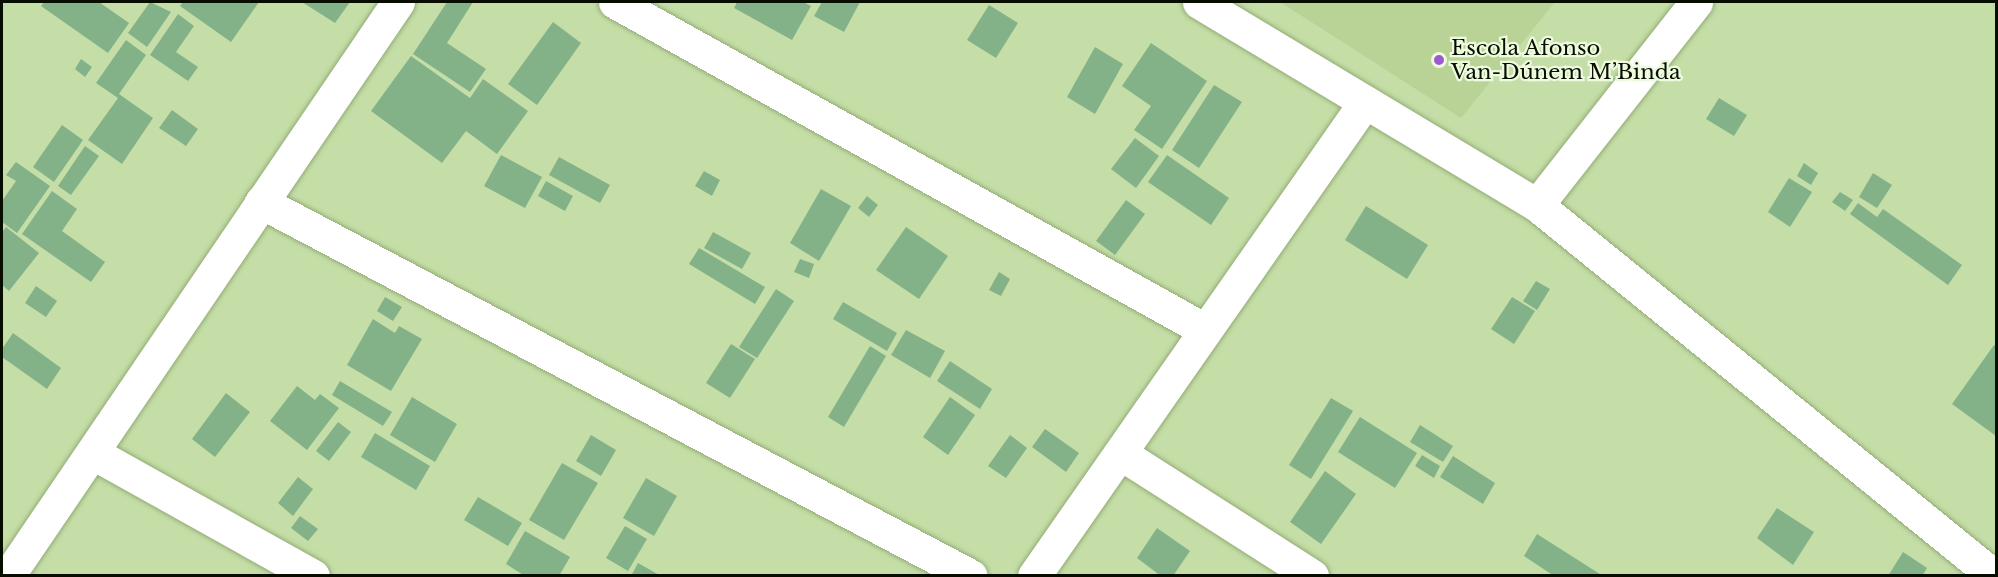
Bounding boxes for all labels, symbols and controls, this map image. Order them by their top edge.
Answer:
place label: Escola Afonso Van-Dúnem M’Binda [1451,35,1681,85]
marker: Escola Afonso Van-Dúnem M’Binda [1432,53,1446,67]

